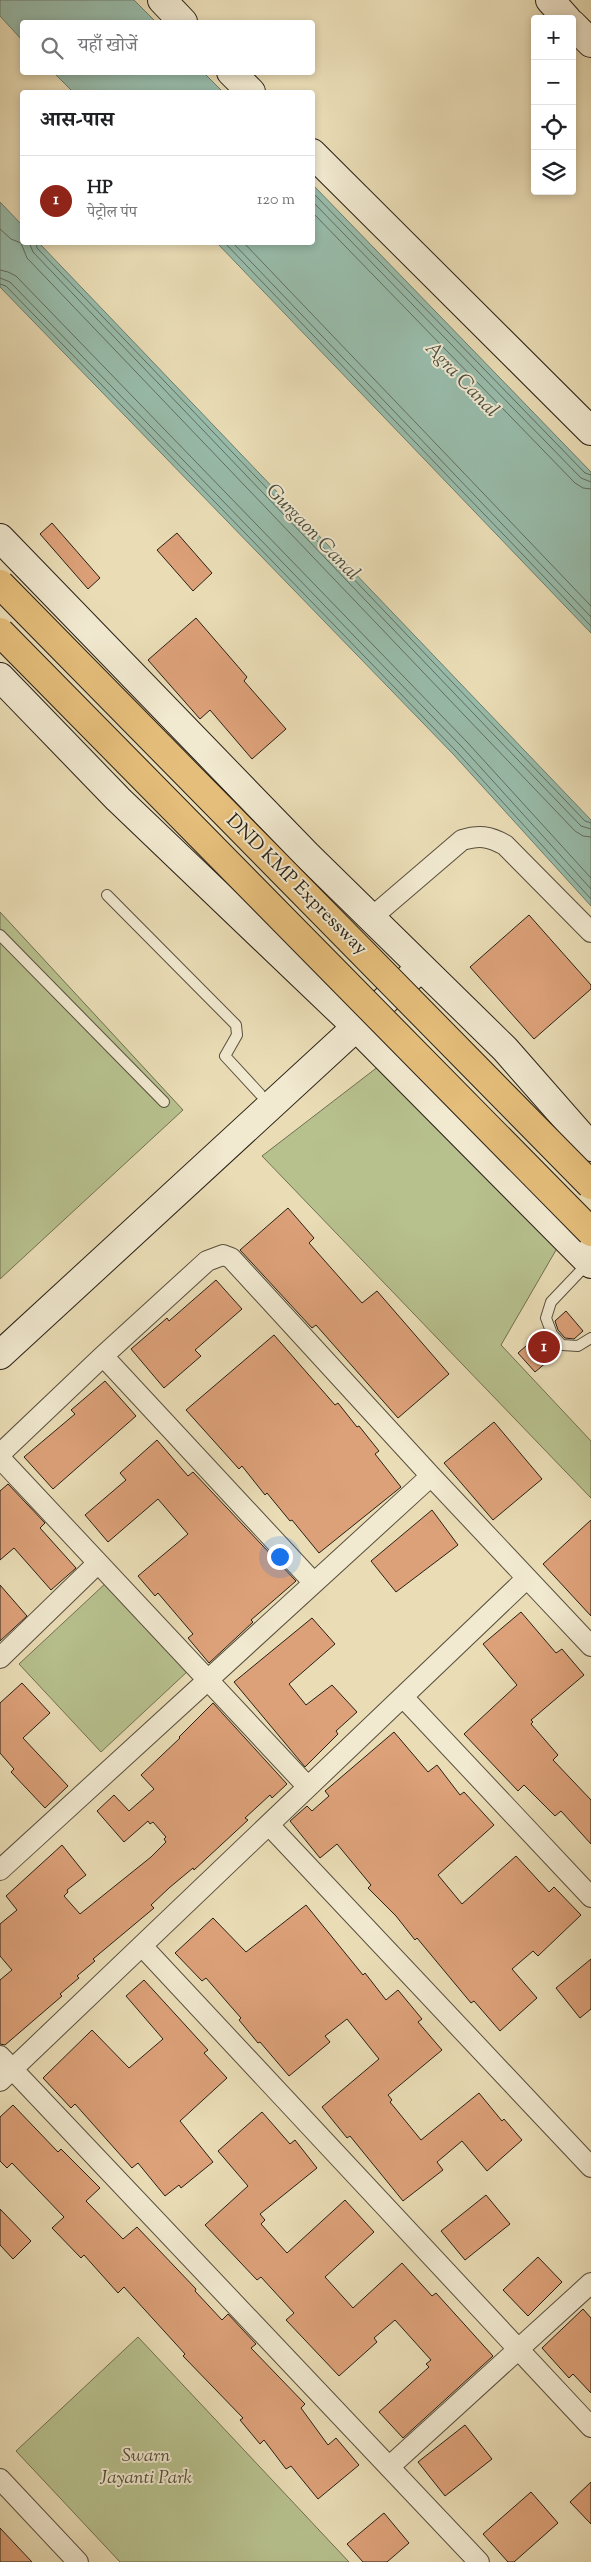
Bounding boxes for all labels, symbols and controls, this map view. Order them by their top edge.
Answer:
map controls [531,15,576,195]
button: + [531,15,576,60]
search box [20,20,315,75]
text: यहाँ खोजें [78,33,138,60]
icon: search [38,34,66,62]
button: − [531,60,576,105]
button: locate [531,105,576,150]
text: आस-पास [40,106,114,136]
button: layers [531,150,576,195]
text: HP [87,175,113,202]
text: 1 [53,189,59,212]
text: 120 m [257,189,295,212]
text: पेट्रोल पंप [87,202,137,225]
water label: Agra Canal [417,335,505,425]
water label: Gurgaon Canal [258,478,366,588]
street label: DND KMP Expressway [219,808,373,962]
pin: 1 [528,1328,560,1366]
your location [267,1544,293,1570]
park label: Swarn Jayanti Park [99,2443,192,2492]

